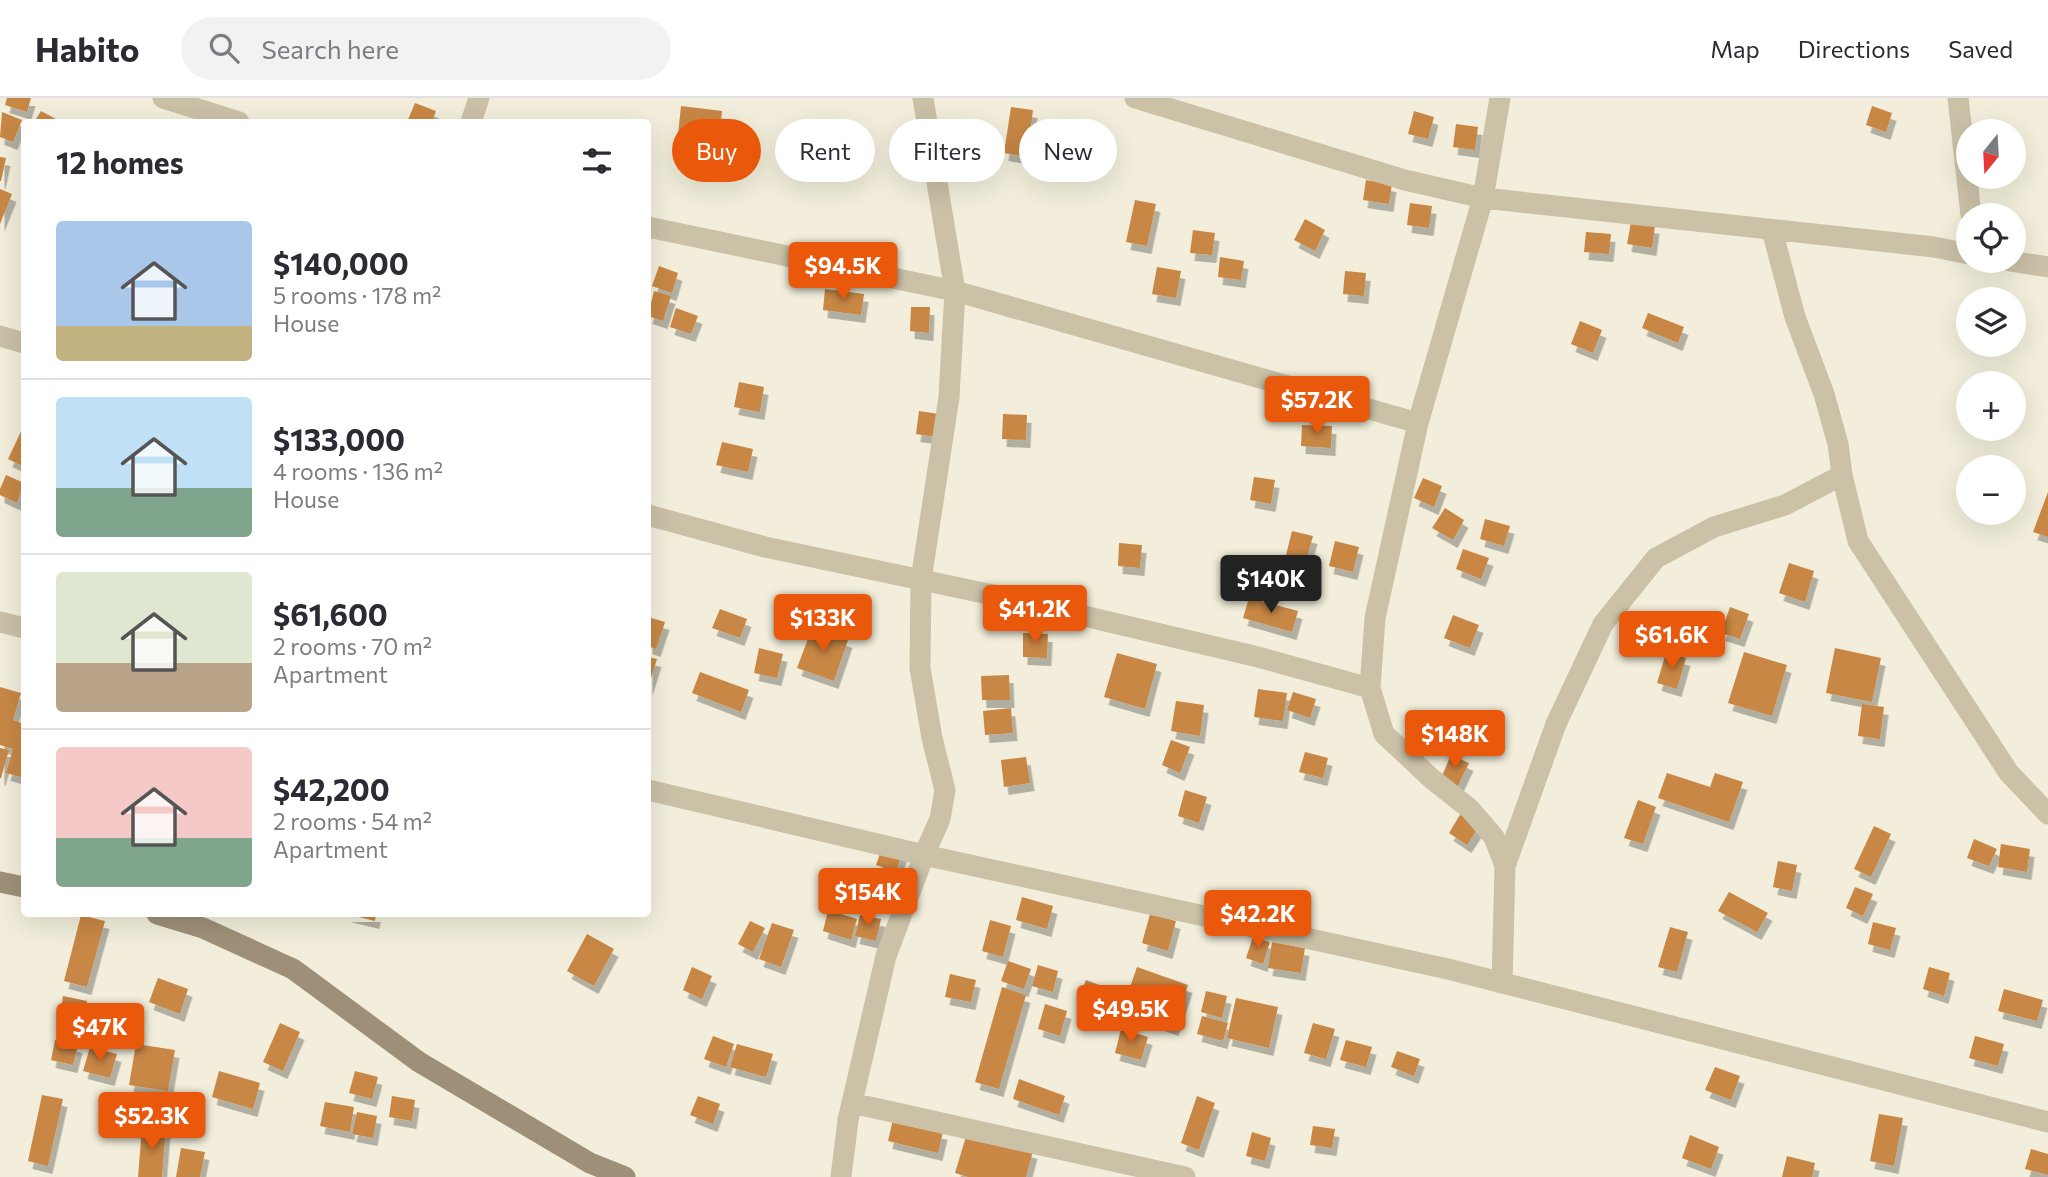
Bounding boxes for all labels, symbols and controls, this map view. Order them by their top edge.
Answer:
search box [181,17,671,80]
text: Habito [35,28,139,69]
icon: search [205,29,243,67]
text: Search here [261,33,399,64]
text: Map [1710,34,1760,63]
text: Directions [1798,34,1910,63]
text: Saved [1948,34,2013,63]
chip: Buy [672,119,761,182]
chip: Rent [775,119,875,182]
chip: Filters [889,119,1005,182]
chip: New [1019,119,1117,182]
north arrow [1956,119,2026,189]
map controls [1956,119,2026,525]
icon: filters [578,142,616,180]
text: 12 homes [56,143,184,180]
button: locate [1956,203,2026,273]
pin: $94.5K [786,242,900,302]
text: $140,000 [273,244,409,281]
icon: home [112,249,196,333]
text: $94.5K [805,251,882,279]
text: 5 rooms · 178 m² [273,281,441,309]
button: layers [1956,287,2026,357]
text: House [273,309,339,337]
button: + [1956,371,2026,441]
pin: $57.2K [1260,376,1374,436]
text: $57.2K [1281,385,1353,413]
text: $133,000 [273,420,405,457]
icon: home [112,425,196,509]
button: − [1956,455,2026,525]
text: 4 rooms · 136 m² [273,457,443,485]
text: House [273,485,339,513]
pin: $140K [1222,556,1320,615]
text: $140K [1236,564,1306,592]
pin: $41.2K [978,586,1092,645]
pin: $133K [774,594,872,654]
text: $41.2K [999,594,1071,622]
text: $61,600 [273,595,388,632]
icon: home [112,600,196,684]
text: $133K [790,603,856,631]
pin: $61.6K [1615,612,1729,671]
text: $61.6K [1635,620,1709,648]
text: 2 rooms · 70 m² [273,632,432,660]
text: Apartment [273,660,388,688]
pin: $148K [1406,710,1504,770]
text: $148K [1421,719,1489,747]
text: $42,200 [273,770,390,807]
icon: home [112,775,196,859]
text: 2 rooms · 54 m² [273,807,432,835]
text: Apartment [273,835,388,863]
pin: $154K [819,868,917,928]
text: $154K [834,877,902,905]
pin: $42.2K [1201,890,1315,950]
text: $42.2K [1220,899,1296,927]
pin: $49.5K [1074,986,1188,1045]
text: $49.5K [1093,994,1169,1022]
pin: $47K [59,1004,141,1063]
text: $47K [72,1012,128,1040]
pin: $52.3K [95,1093,209,1152]
text: $52.3K [114,1101,190,1129]

